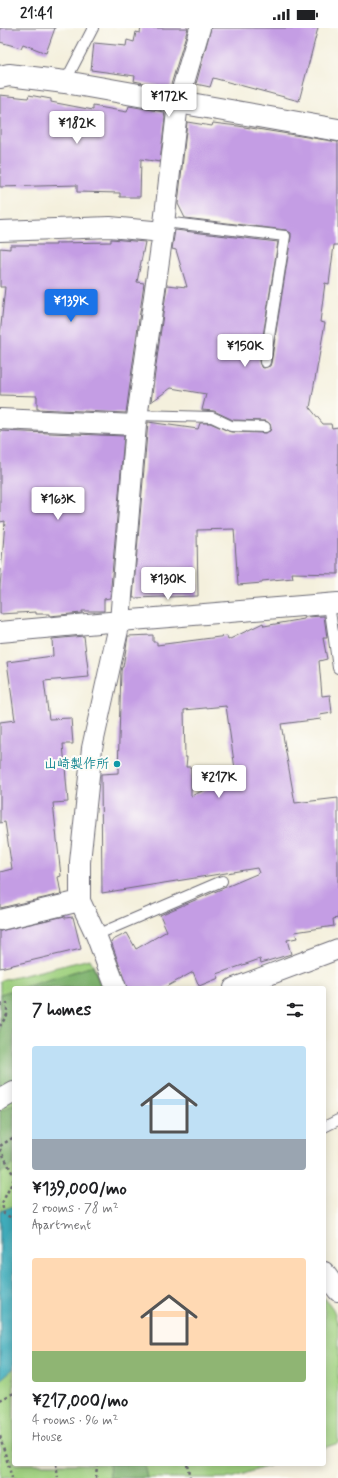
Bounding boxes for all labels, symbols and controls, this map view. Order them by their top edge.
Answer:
text: 21:41 [20,4,53,24]
pin: ¥172K [141,84,197,118]
text: ¥172K [151,88,187,105]
pin: ¥182K [49,111,105,145]
text: ¥182K [58,115,96,132]
pin: ¥139K [43,289,99,323]
text: ¥139K [54,293,88,310]
pin: ¥150K [217,334,273,368]
text: ¥150K [226,338,264,355]
pin: ¥163K [30,487,86,521]
text: ¥163K [41,491,75,508]
pin: ¥130K [140,567,196,601]
text: ¥130K [150,571,186,588]
place label: 山崎製作所 [44,756,109,773]
marker: 山崎製作所 [112,759,122,769]
pin: ¥217K [191,765,247,799]
text: ¥217K [201,769,237,786]
text: 7 homes [32,999,91,1021]
icon: filters [284,999,306,1021]
icon: home [133,1072,205,1144]
text: ¥139,000/mo [32,1178,127,1200]
text: 2 rooms · 78 m² [32,1200,119,1217]
text: Apartment [32,1217,91,1234]
icon: home [133,1284,205,1356]
text: ¥217,000/mo [32,1390,128,1412]
text: 4 rooms · 96 m² [32,1412,118,1429]
text: House [32,1429,63,1446]

